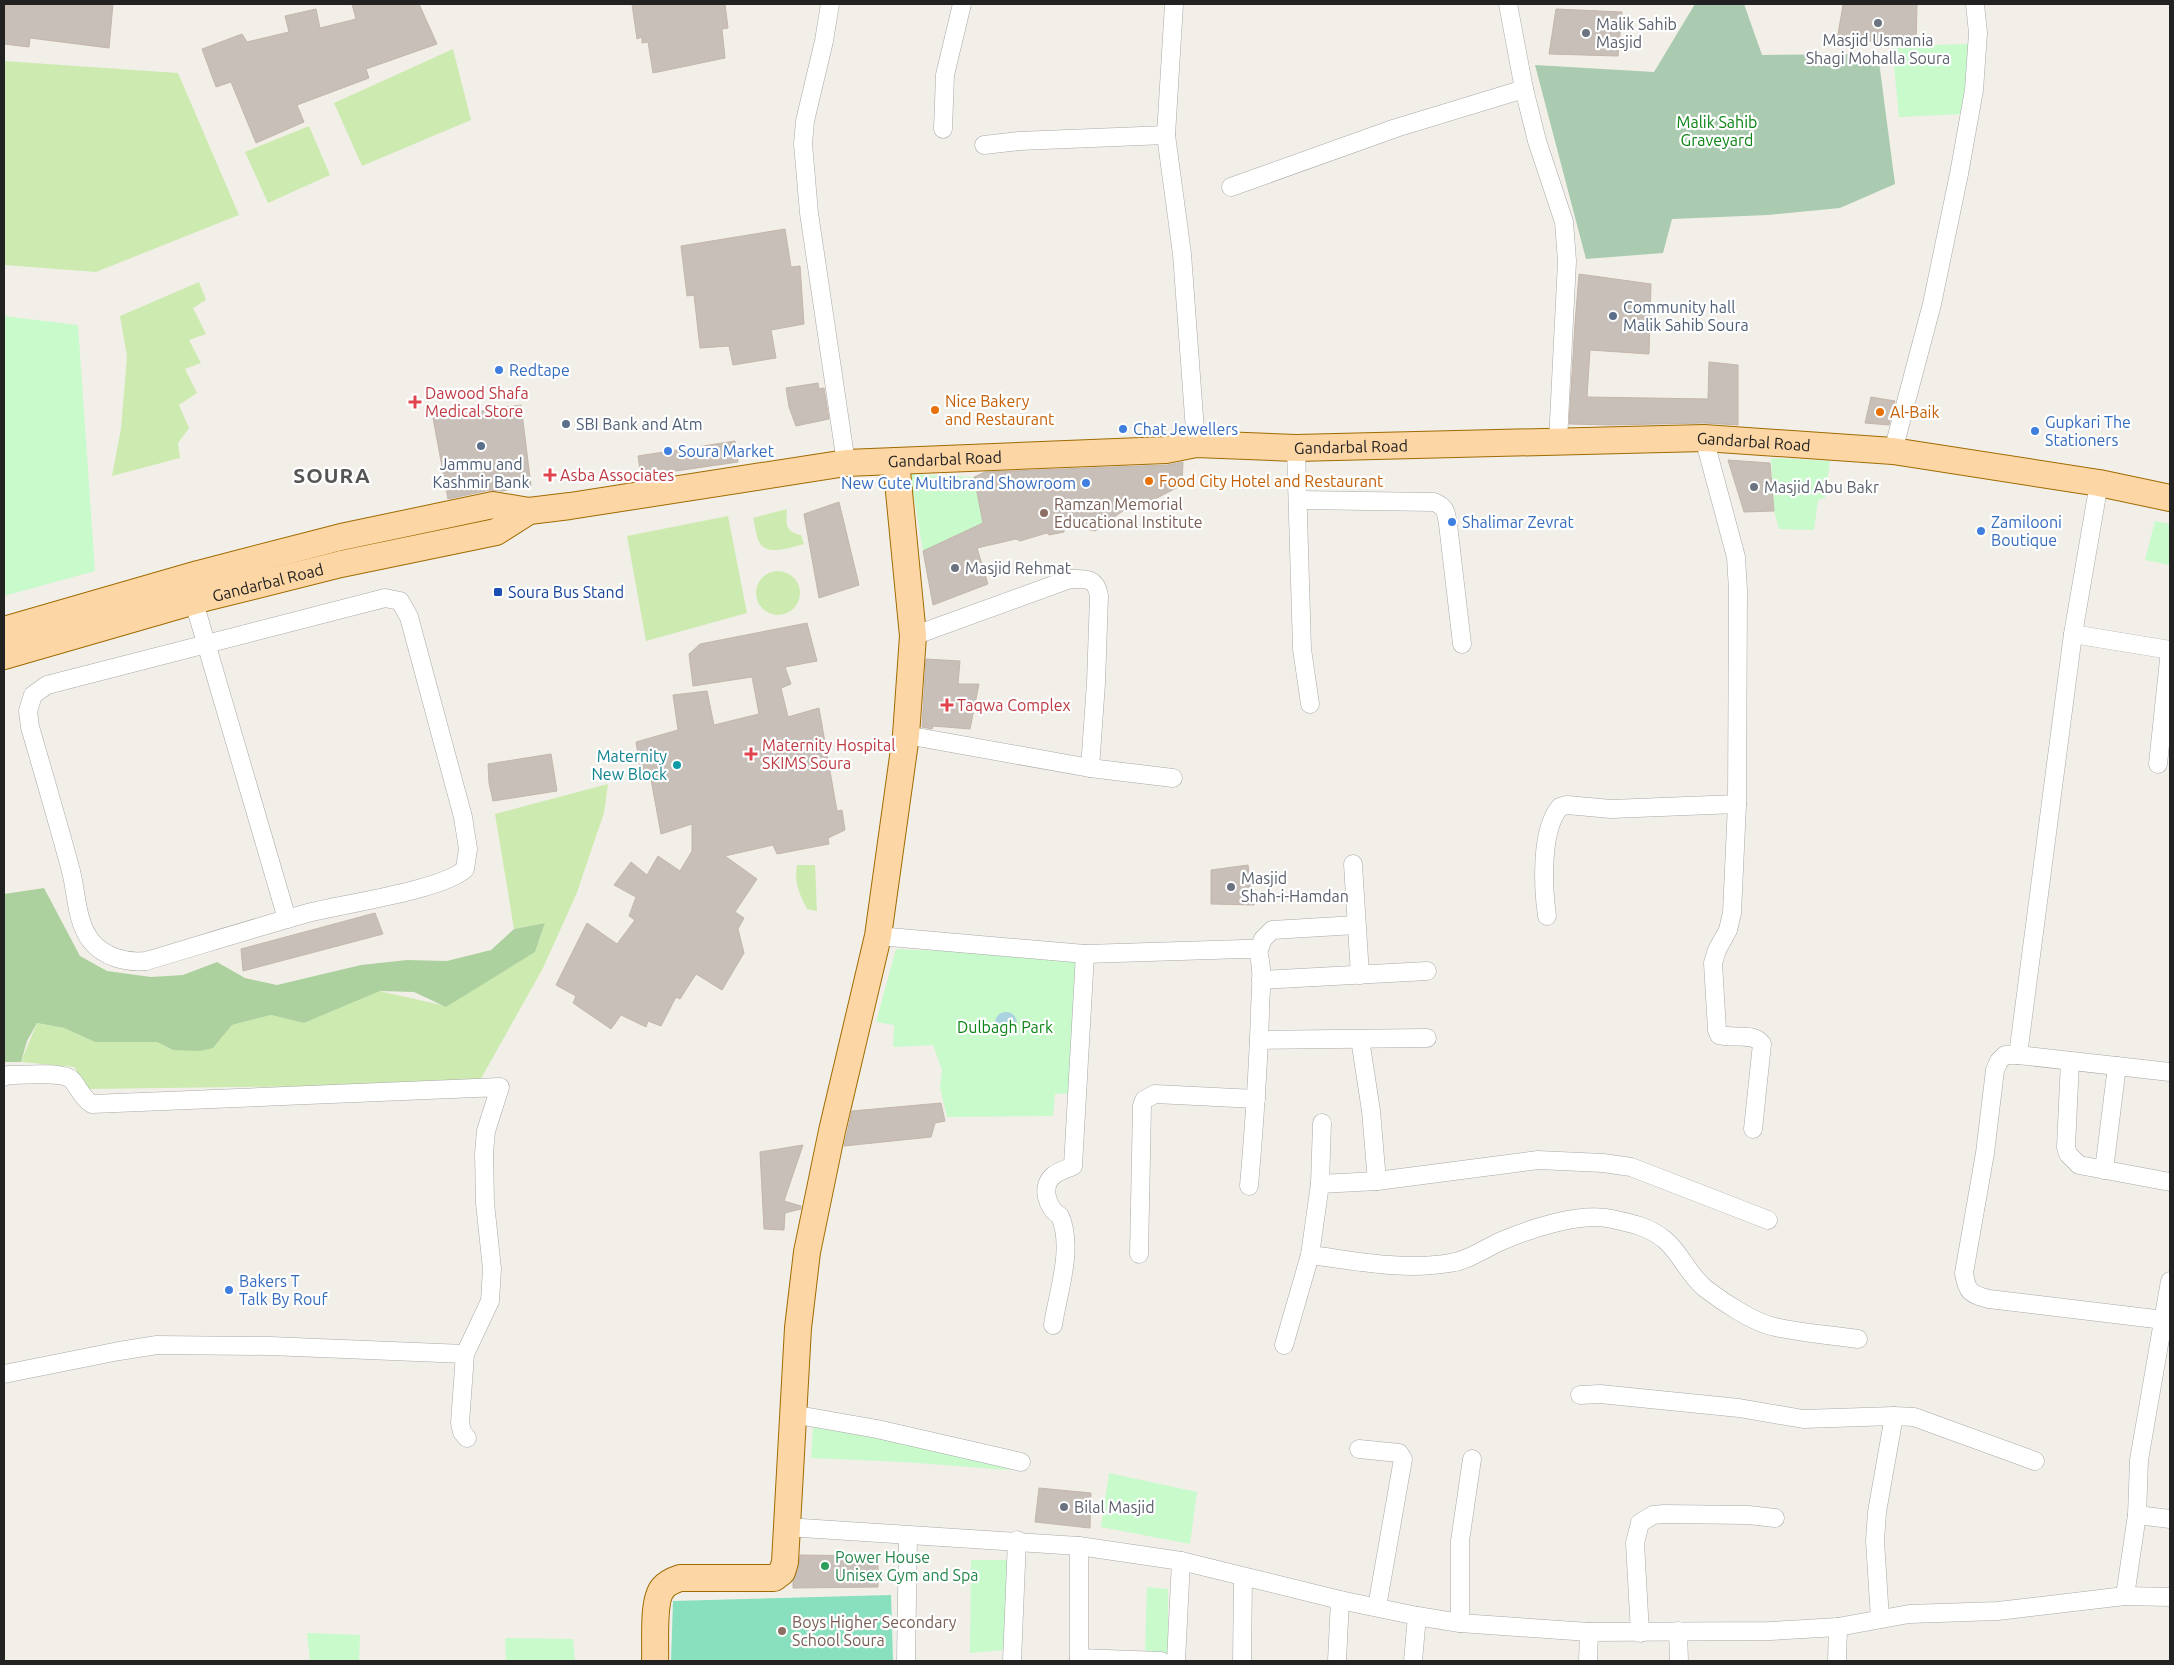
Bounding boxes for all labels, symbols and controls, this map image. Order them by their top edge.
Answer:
place label: Malik Sahib Masjid [1596,15,1677,51]
marker: Masjid Usmania Shagi Mohalla Soura [1872,17,1884,29]
marker: Malik Sahib Masjid [1580,27,1592,39]
place label: Masjid Usmania Shagi Mohalla Soura [1806,31,1950,67]
park label: Malik Sahib Graveyard [1677,113,1757,149]
place label: Community hall Malik Sahib Soura [1623,298,1749,334]
marker: Community hall Malik Sahib Soura [1607,310,1619,322]
place label: Redtape [509,361,570,379]
marker: Redtape [493,364,505,376]
place label: Dawood Shafa Medical Store [425,384,529,420]
place label: Nice Bakery and Restaurant [945,392,1055,428]
marker: Dawood Shafa Medical Store [409,396,421,408]
place label: Al-Baik [1890,403,1940,421]
marker: Nice Bakery and Restaurant [929,404,941,416]
marker: Al-Baik [1874,406,1886,418]
place label: Gupkari The Stationers [2045,413,2131,449]
place label: SBI Bank and Atm [576,415,702,433]
marker: SBI Bank and Atm [560,418,572,430]
place label: Chat Jewellers [1133,420,1238,438]
marker: Chat Jewellers [1117,423,1129,435]
marker: Gupkari The Stationers [2029,425,2041,437]
street label: Gandarbal Road [1697,429,1811,454]
street label: Gandarbal Road [1294,436,1408,457]
marker: Jammu and Kashmir Bank [475,440,487,452]
place label: Soura Market [678,442,775,460]
marker: Soura Market [662,445,674,457]
street label: Gandarbal Road [887,448,1002,470]
place label: Jammu and Kashmir Bank [432,455,530,491]
district label: SOURA [293,463,371,487]
place label: Asba Associates [560,466,674,484]
marker: Asba Associates [544,469,556,481]
place label: Food City Hotel and Restaurant [1159,472,1384,490]
place label: New Cute Multibrand Showroom [841,474,1076,492]
marker: Food City Hotel and Restaurant [1143,475,1155,487]
marker: New Cute Multibrand Showroom [1080,477,1092,489]
place label: Masjid Abu Bakr [1764,478,1879,496]
marker: Masjid Abu Bakr [1748,481,1760,493]
place label: Ramzan Memorial Educational Institute [1054,495,1203,531]
marker: Ramzan Memorial Educational Institute [1038,507,1050,519]
place label: Shalimar Zevrat [1462,513,1575,531]
place label: Zamilooni Boutique [1991,513,2062,549]
marker: Shalimar Zevrat [1446,516,1458,528]
marker: Zamilooni Boutique [1975,525,1987,537]
place label: Masjid Rehmat [965,559,1072,577]
street label: Gandarbal Road [210,560,325,605]
marker: Masjid Rehmat [949,562,961,574]
place label: Soura Bus Stand [508,583,624,601]
marker: Soura Bus Stand [492,586,504,598]
place label: Taqwa Complex [957,696,1071,714]
marker: Taqwa Complex [941,699,953,711]
place label: Maternity Hospital SKIMS Soura [762,736,895,772]
place label: Maternity New Block [591,747,667,783]
marker: Maternity Hospital SKIMS Soura [744,747,758,761]
marker: Maternity New Block [671,759,683,771]
place label: Masjid Shah-i-Hamdan [1241,869,1349,905]
marker: Masjid Shah-i-Hamdan [1225,881,1237,893]
park label: Dulbagh Park [957,1018,1053,1036]
place label: Bakers T Talk By Rouf [239,1272,328,1308]
marker: Bakers T Talk By Rouf [223,1284,235,1296]
place label: Bilal Masjid [1074,1498,1155,1516]
marker: Bilal Masjid [1058,1501,1070,1513]
place label: Power House Unisex Gym and Spa [835,1548,979,1584]
marker: Power House Unisex Gym and Spa [819,1560,831,1572]
place label: Boys Higher Secondary School Soura [792,1613,957,1649]
marker: Boys Higher Secondary School Soura [776,1625,788,1637]

